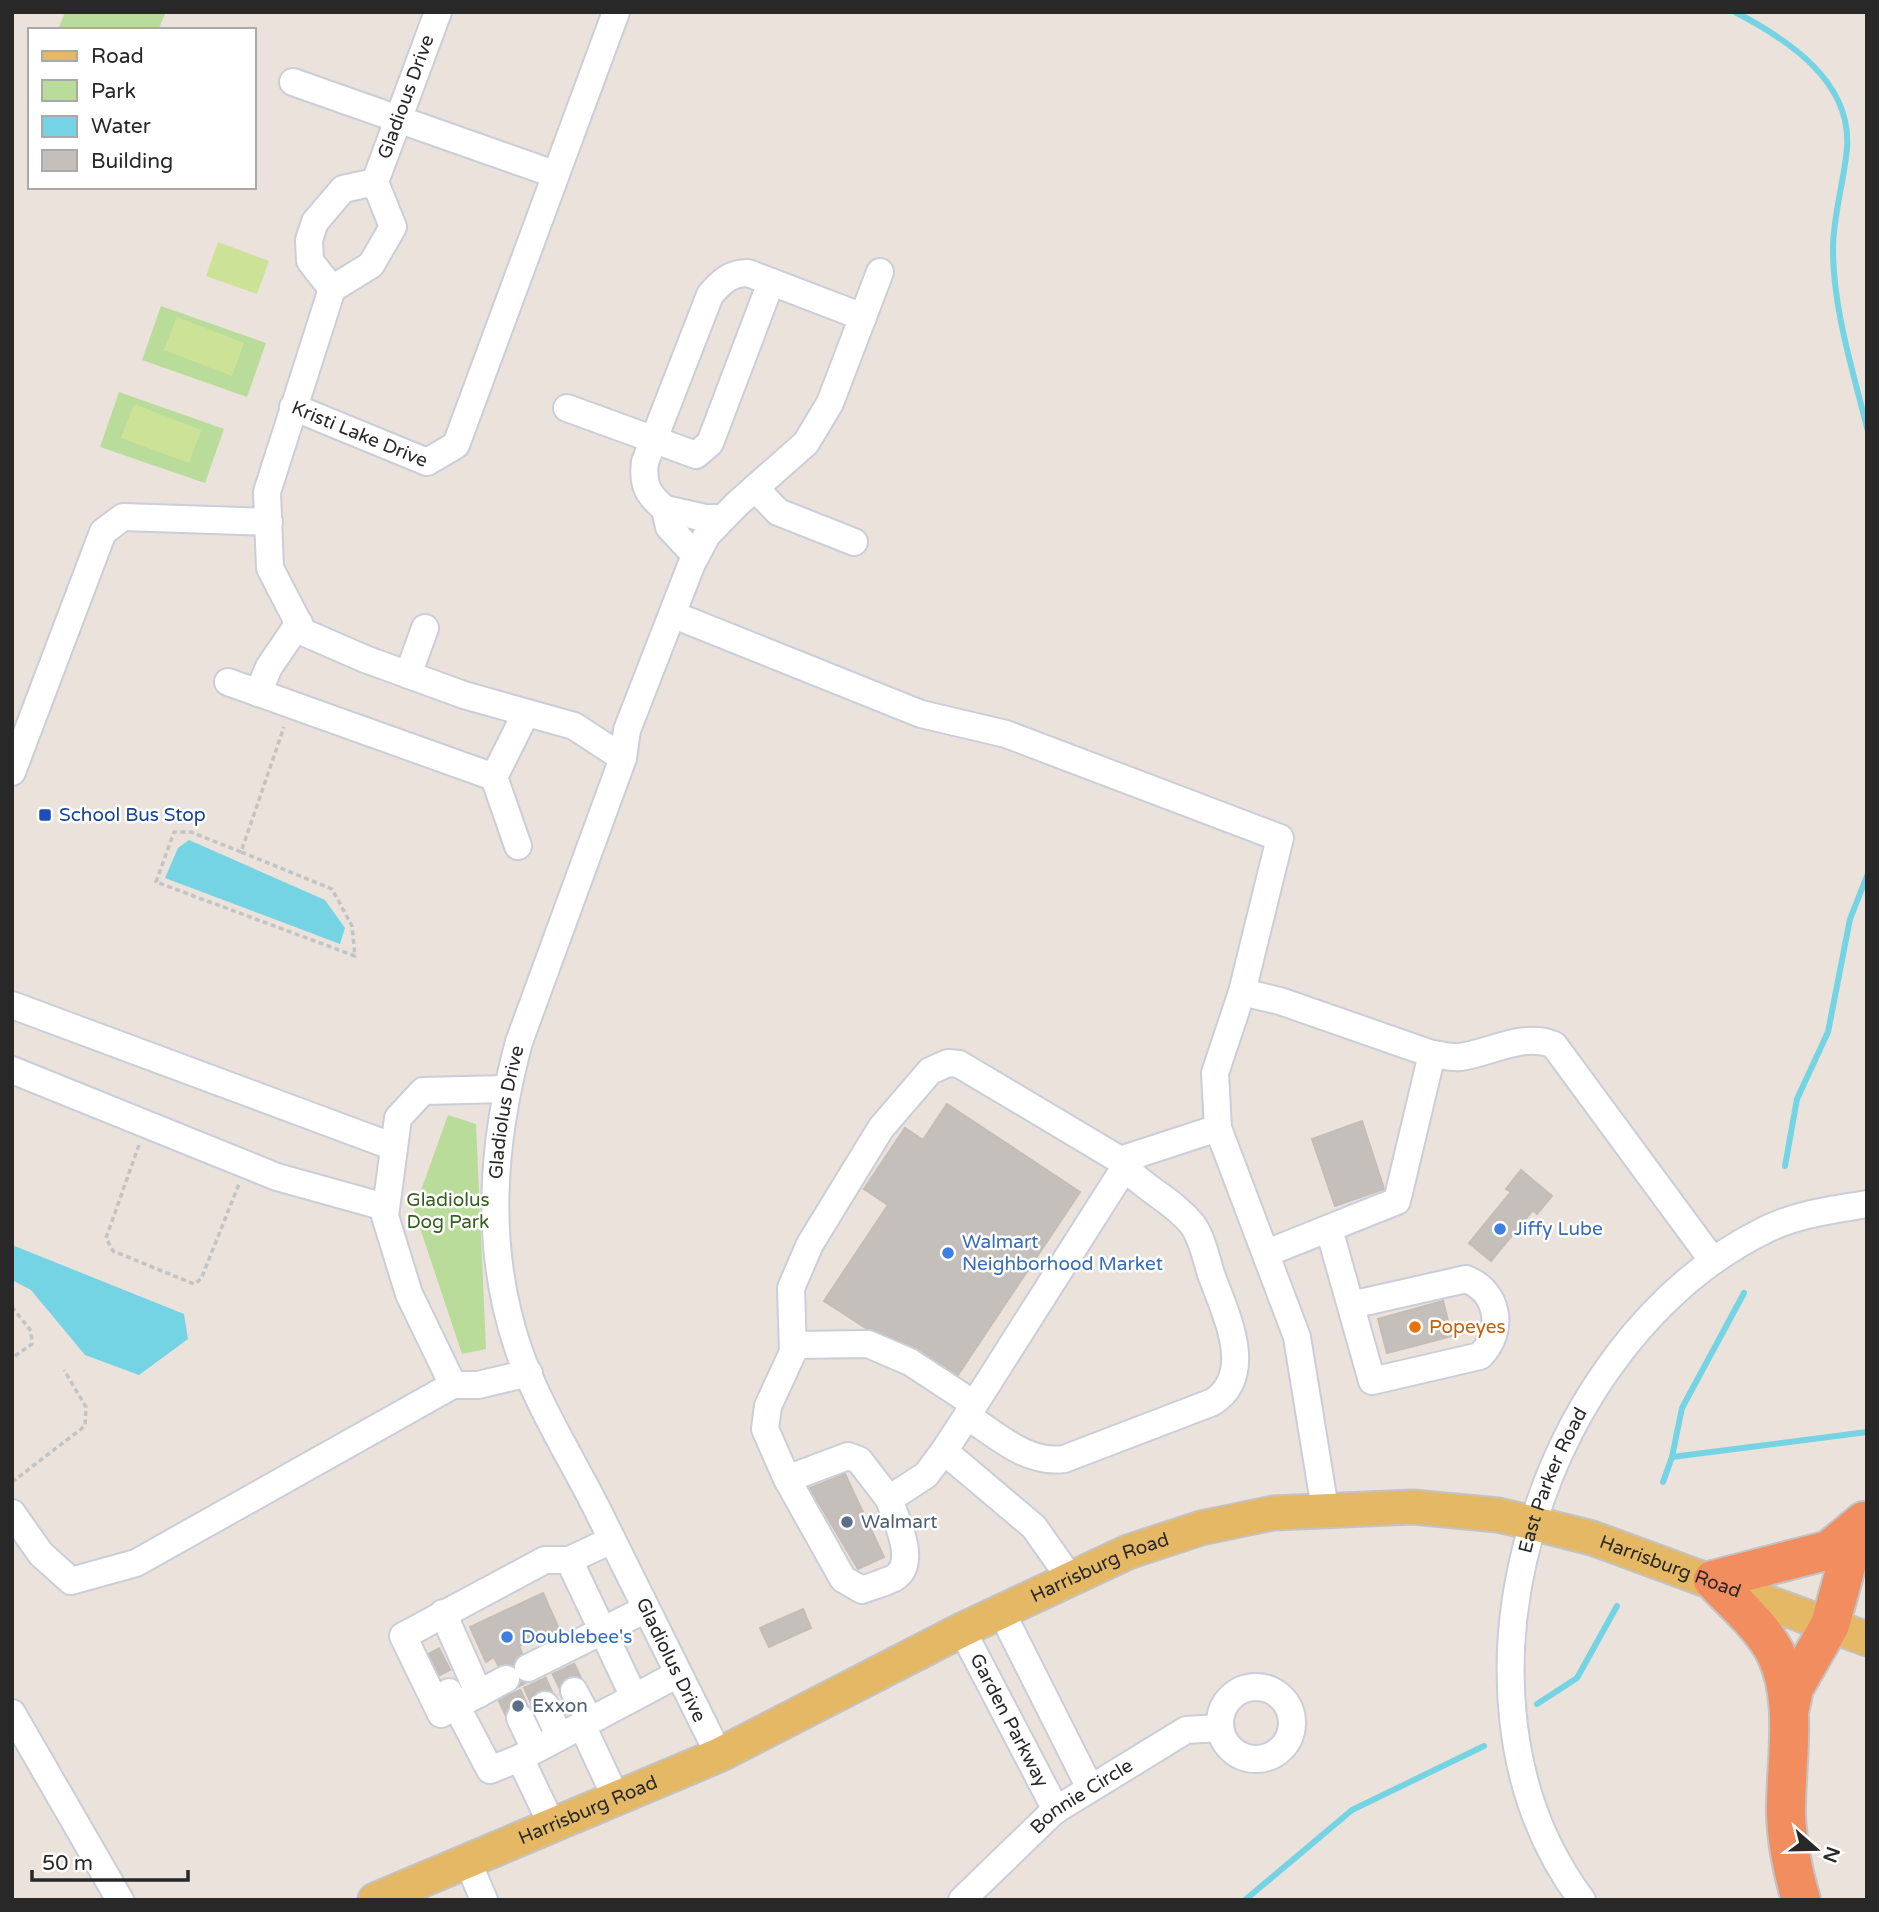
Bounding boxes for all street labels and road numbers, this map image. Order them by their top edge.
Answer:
street label: Gladious Drive [373,32,439,162]
street label: Kristi Lake Drive [288,397,431,472]
street label: Gladiolus Drive [485,1043,529,1180]
street label: East Parker Road [1514,1404,1592,1556]
street label: Harrisburg Road [1027,1528,1172,1607]
street label: Harrisburg Road [1597,1531,1744,1603]
street label: Gladiolus Drive [631,1594,711,1726]
street label: Garden Parkway [965,1650,1053,1791]
street label: Bonnie Circle [1026,1754,1137,1839]
street label: Harrisburg Road [515,1771,661,1849]

